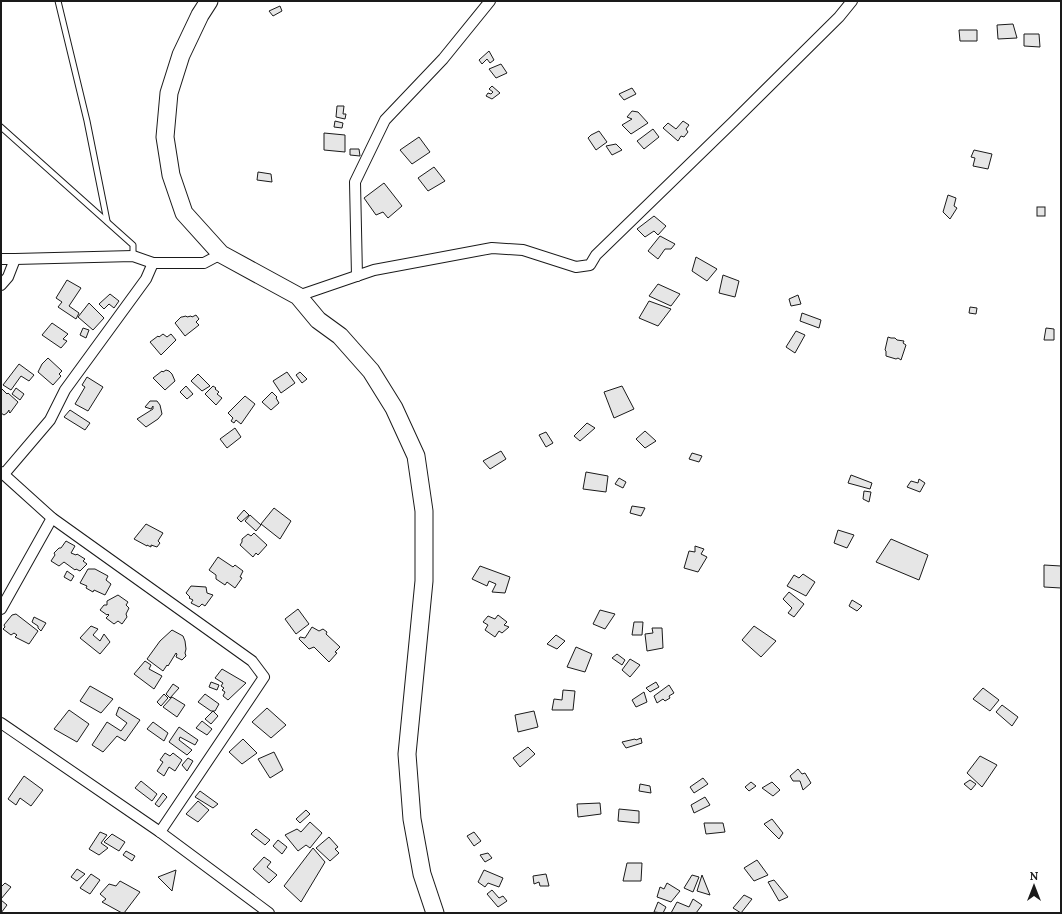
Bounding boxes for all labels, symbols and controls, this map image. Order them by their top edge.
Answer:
north arrow [1014,866,1054,906]
text: N [1030,869,1039,883]

